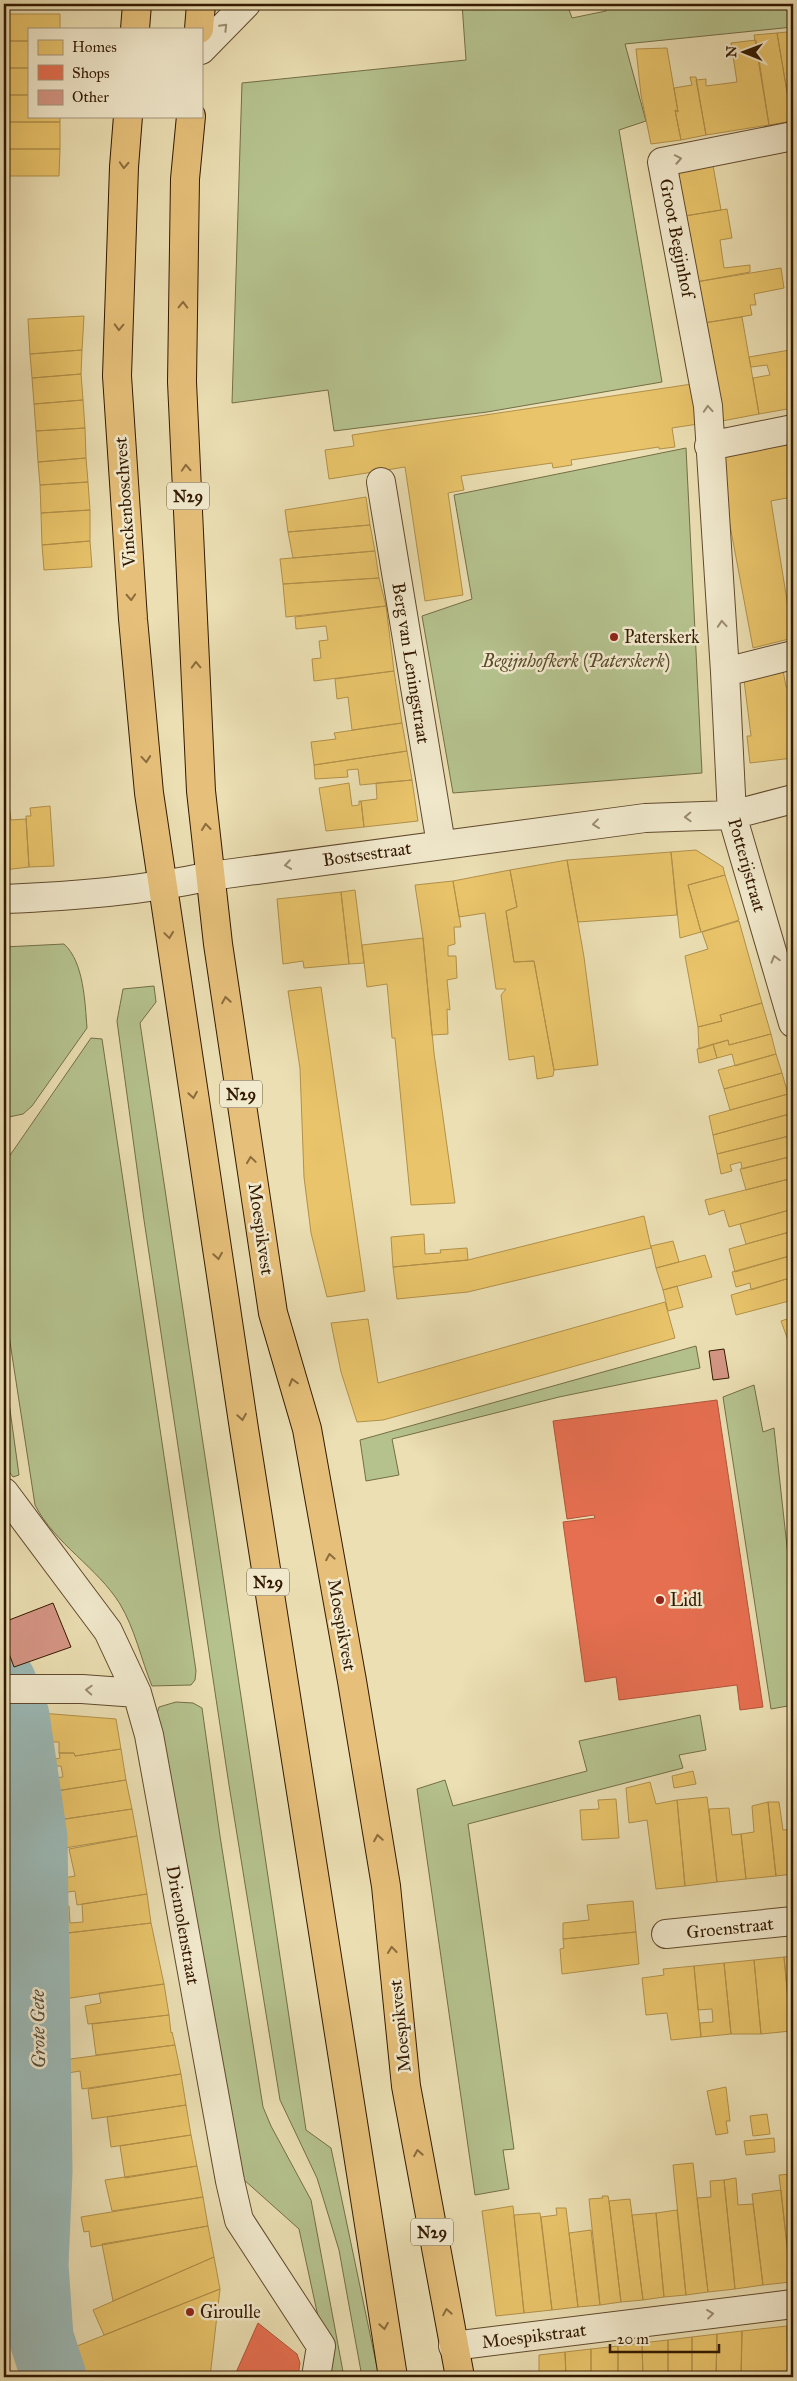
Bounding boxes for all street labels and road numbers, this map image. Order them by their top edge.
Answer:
street label: Groot Begijnhof [654,177,700,302]
street label: Vinckenboschvest [109,435,141,569]
road number: N29 [167,482,209,510]
street label: Berg van Leningstraat [386,581,435,746]
street label: Potterijstraat [723,816,771,915]
street label: Bostsestraat [321,837,413,871]
road number: N29 [220,1080,262,1108]
street label: Moespikvest [244,1182,278,1277]
road number: N29 [247,1568,289,1595]
street label: Moespikvest [323,1577,361,1673]
street label: Driemolenstraat [162,1864,204,1987]
street label: Groenstraat [685,1912,775,1944]
street label: Moespikvest [384,1978,416,2073]
road number: N29 [411,2218,453,2246]
street label: Moespikstraat [480,2319,588,2353]

